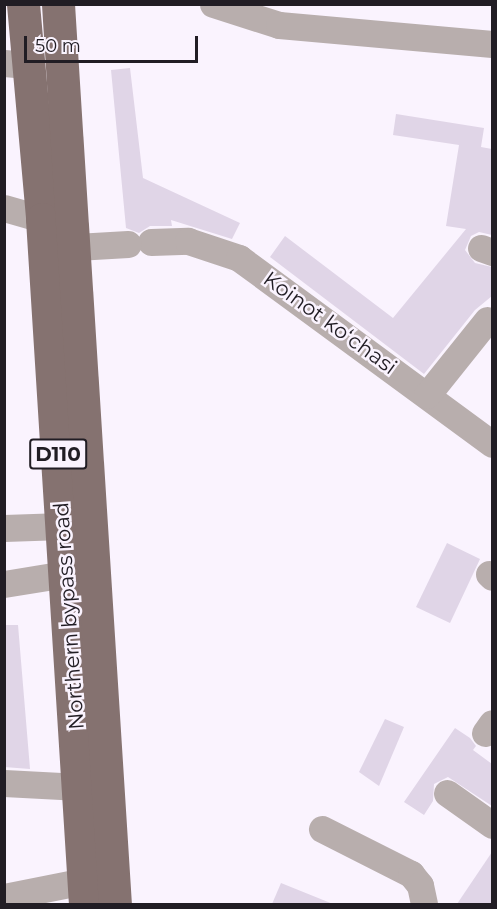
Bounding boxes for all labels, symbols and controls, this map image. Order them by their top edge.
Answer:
scale bar [27,24,201,62]
text: 50 m [35,35,81,57]
street label: Koinot koʻchasi [258,266,402,380]
road number: D110 [28,437,88,471]
street label: Northern bypass road [48,501,90,731]

